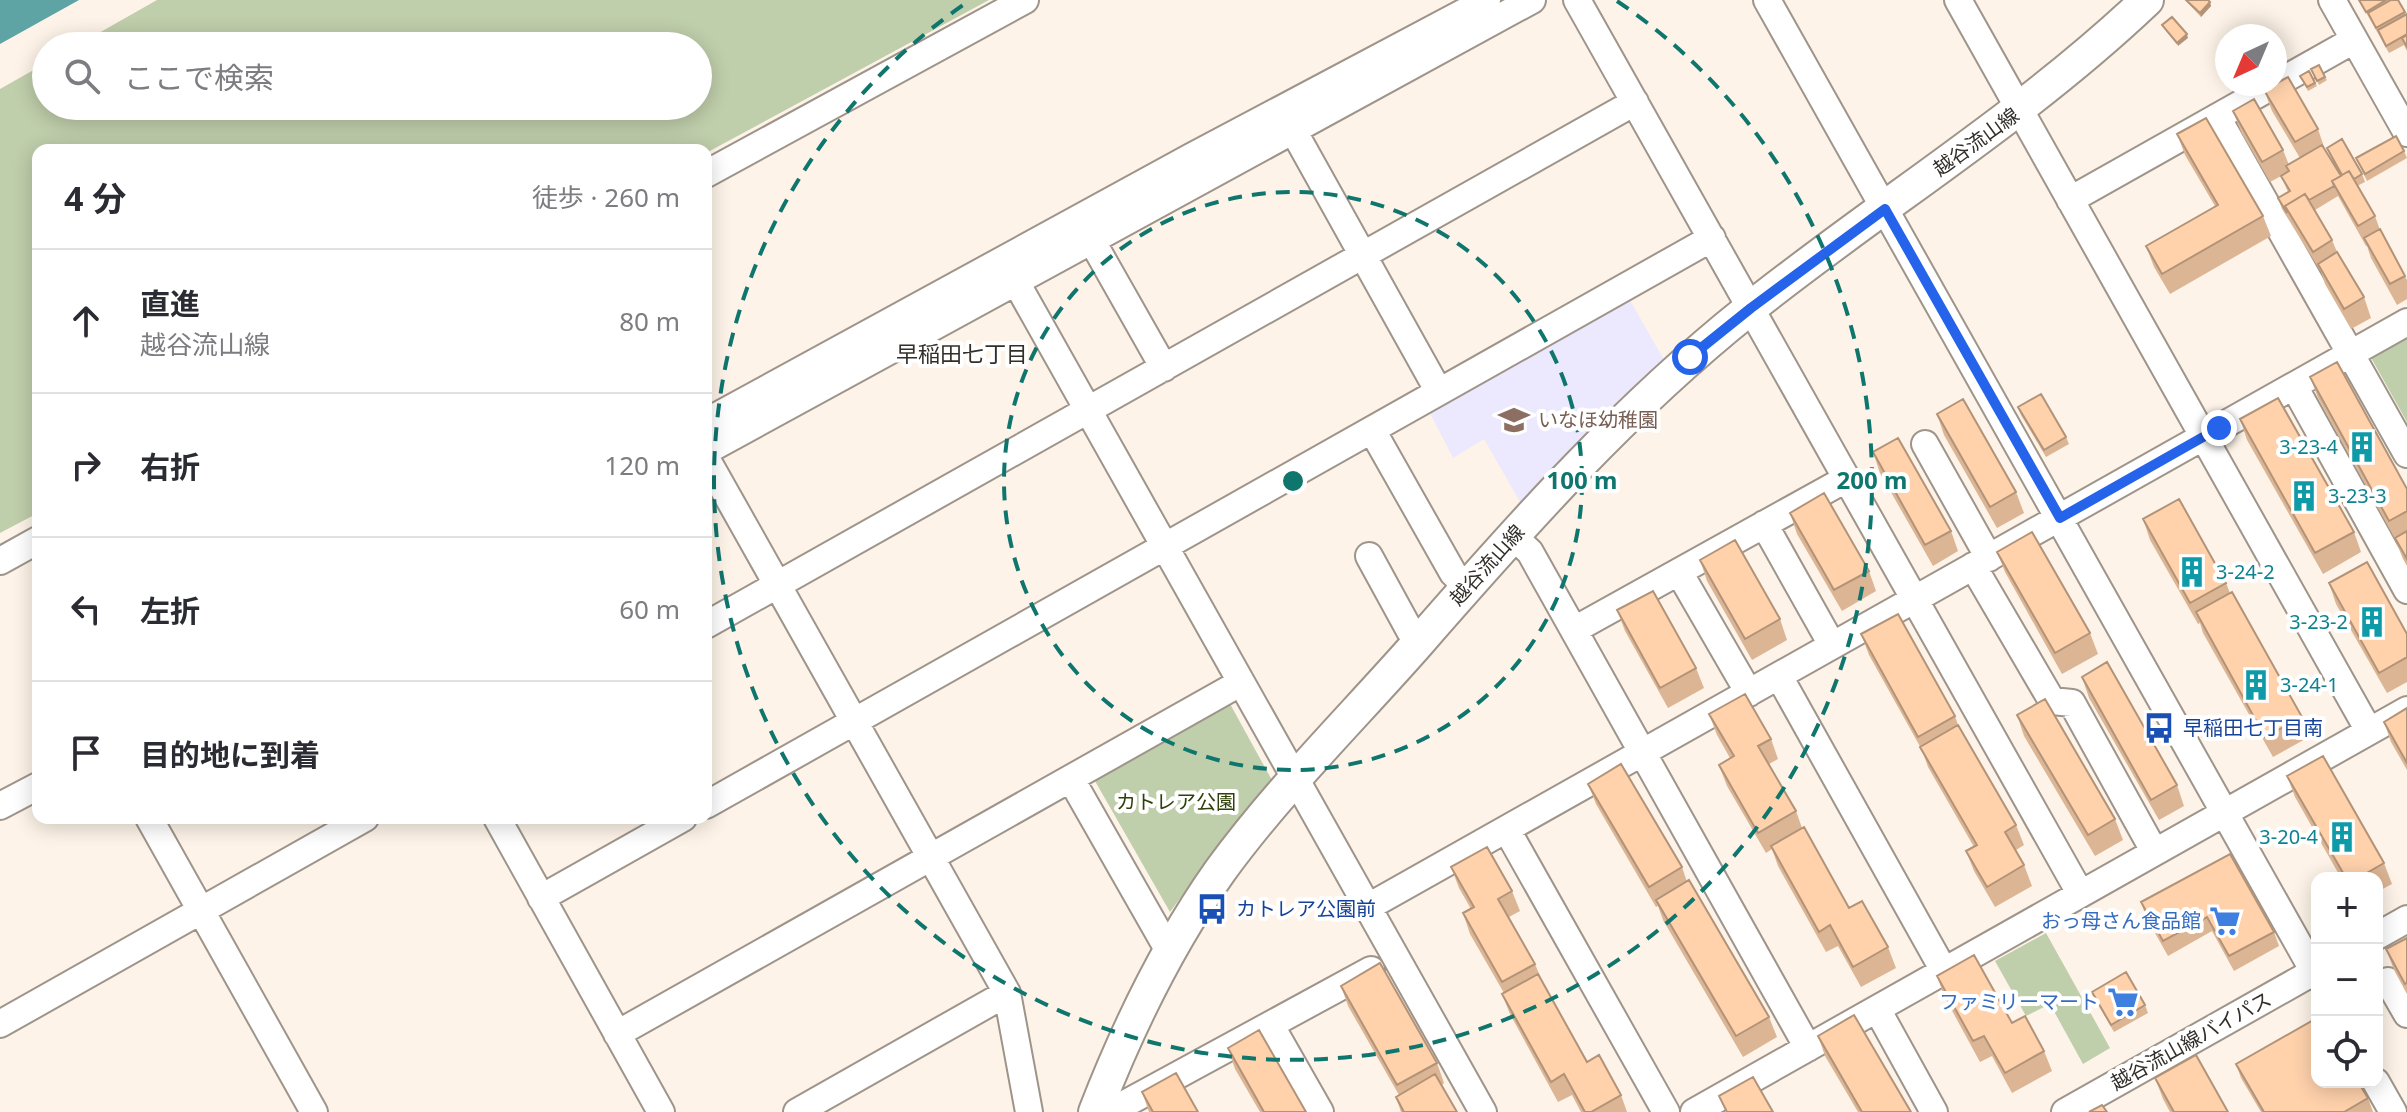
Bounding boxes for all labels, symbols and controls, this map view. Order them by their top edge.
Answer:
north arrow [2215,24,2287,96]
search box [32,32,712,120]
icon: search [60,54,104,98]
text: ここで検索 [124,57,274,98]
street label: 越谷流山線 [1927,101,2024,182]
text: 4 分 [64,175,126,221]
text: 徒歩 · 260 m [532,179,680,215]
text: 直進 [140,283,200,324]
icon: ahead [64,299,108,343]
text: 80 m [619,303,680,339]
text: 越谷流山線 [140,326,270,362]
district label: 早稲田七丁目 [896,338,1028,368]
route start [1672,339,1708,375]
school or university icon: いなほ幼稚園 [1497,403,1531,437]
place label: いなほ幼稚園 [1538,406,1658,433]
route end [2201,410,2237,446]
building icon: 3-23-4 [2345,430,2379,464]
place label: 3-23-4 [2279,433,2339,460]
icon: right [64,443,108,487]
text: 右折 [140,446,200,487]
text: 120 m [604,447,680,483]
text: 100 m [1547,463,1617,496]
text: 200 m [1837,463,1907,496]
centre of rings [1279,467,1307,495]
building icon: 3-23-3 [2287,479,2321,513]
place label: 3-23-3 [2328,482,2387,509]
street label: 越谷流山線 [1443,518,1530,611]
building icon: 3-24-2 [2175,555,2209,589]
place label: 3-24-2 [2216,558,2275,585]
icon: left [64,587,108,631]
text: 左折 [140,590,200,631]
text: 60 m [619,591,680,627]
building icon: 3-23-2 [2355,605,2389,639]
place label: 3-23-2 [2289,608,2348,635]
building icon: 3-24-1 [2239,668,2273,702]
place label: 3-24-1 [2280,671,2339,698]
bus stop icon: 早稲田七丁目南 [2142,711,2176,745]
place label: 早稲田七丁目南 [2183,714,2323,741]
icon: arrive [64,731,108,775]
text: 目的地に到着 [140,734,320,775]
park label: カトレア公園 [1116,788,1236,815]
building icon: 3-20-4 [2325,820,2359,854]
place label: 3-20-4 [2259,823,2319,850]
map controls [2311,872,2383,1088]
button: + [2311,872,2383,944]
bus stop icon: カトレア公園前 [1195,892,1229,926]
place label: カトレア公園前 [1236,895,1376,922]
supermarket icon: おっ母さん食品館 [2208,904,2242,938]
place label: おっ母さん食品館 [2041,907,2201,934]
button: − [2311,944,2383,1016]
street label: 越谷流山線バイパス [2106,985,2276,1096]
supermarket icon: ファミリーマート [2106,985,2140,1019]
place label: ファミリーマート [1939,988,2099,1015]
button: locate [2311,1016,2383,1088]

